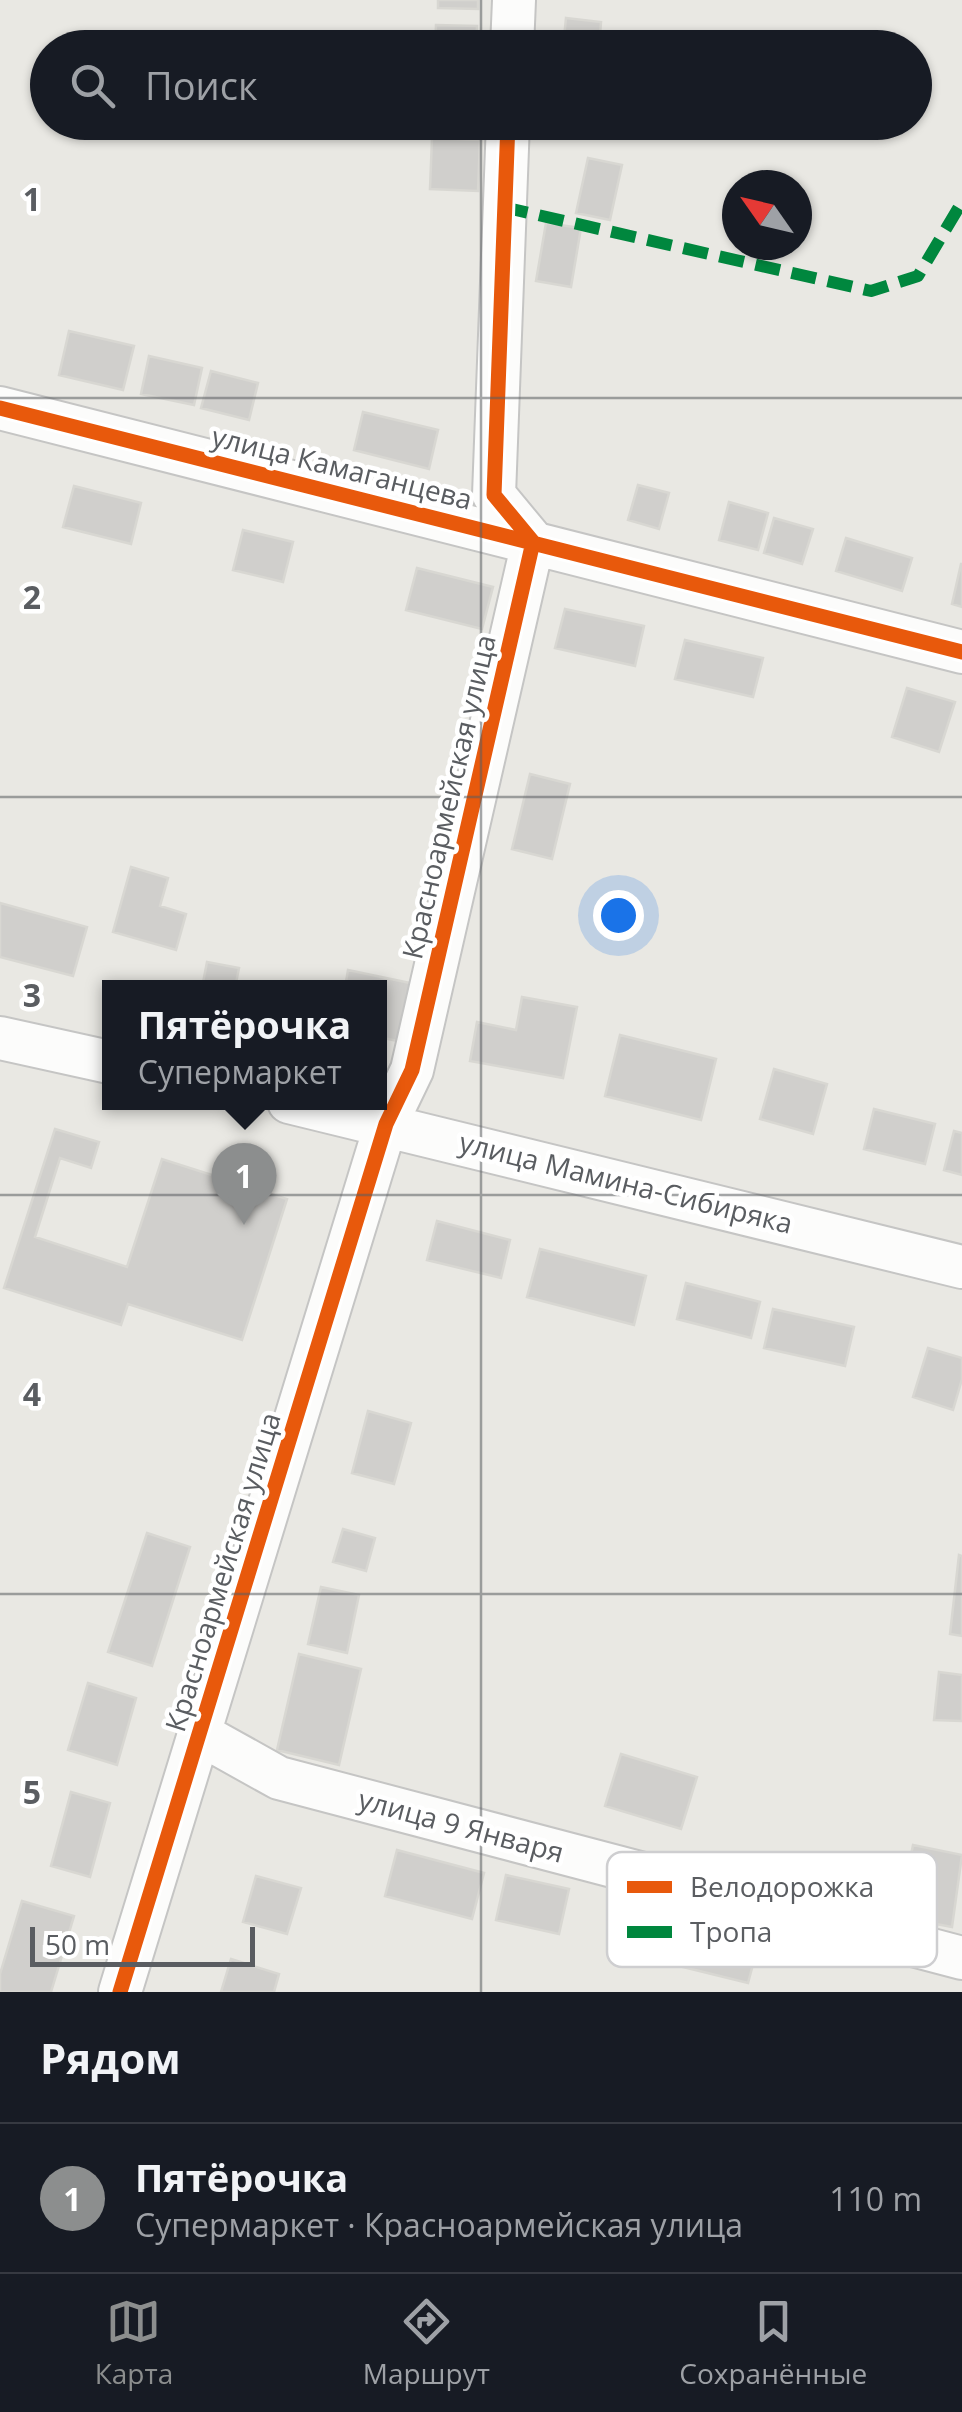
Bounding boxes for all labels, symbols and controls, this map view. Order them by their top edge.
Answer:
search box [30,30,932,140]
icon: search [65,58,120,113]
text: Поиск [145,59,258,111]
north arrow [722,170,812,260]
text: 1 [23,177,41,220]
street label: улица Камаганцева [208,416,476,518]
text: 2 [23,575,41,618]
street label: Красноармейская улица [392,631,504,963]
your location [593,890,644,941]
text: 3 [23,973,41,1016]
popup [102,980,387,1110]
text: Пятёрочка [138,998,351,1050]
text: Супермаркет [138,1050,342,1093]
street label: улица Мамина-Сибиряка [456,1122,797,1242]
pin: 1 [212,1142,276,1225]
text: 4 [23,1372,41,1415]
street label: Красноармейская улица [155,1408,289,1736]
text: 5 [23,1770,41,1813]
street label: улица 9 Января [354,1779,568,1871]
legend [607,1852,937,1967]
text: Велодорожка [690,1867,874,1905]
text: Тропа [690,1912,772,1950]
scale bar [30,1922,255,1966]
text: 50 m [45,1925,110,1963]
text: Рядом [40,2029,181,2086]
text: Пятёрочка [135,2151,348,2203]
text: 1 [63,2177,82,2220]
text: 110 m [829,2177,922,2220]
text: Супермаркет · Красноармейская улица [135,2203,743,2246]
tab: Карта [95,2294,173,2392]
tab: Маршрут [363,2294,490,2392]
tab: Сохранённые [679,2294,867,2392]

